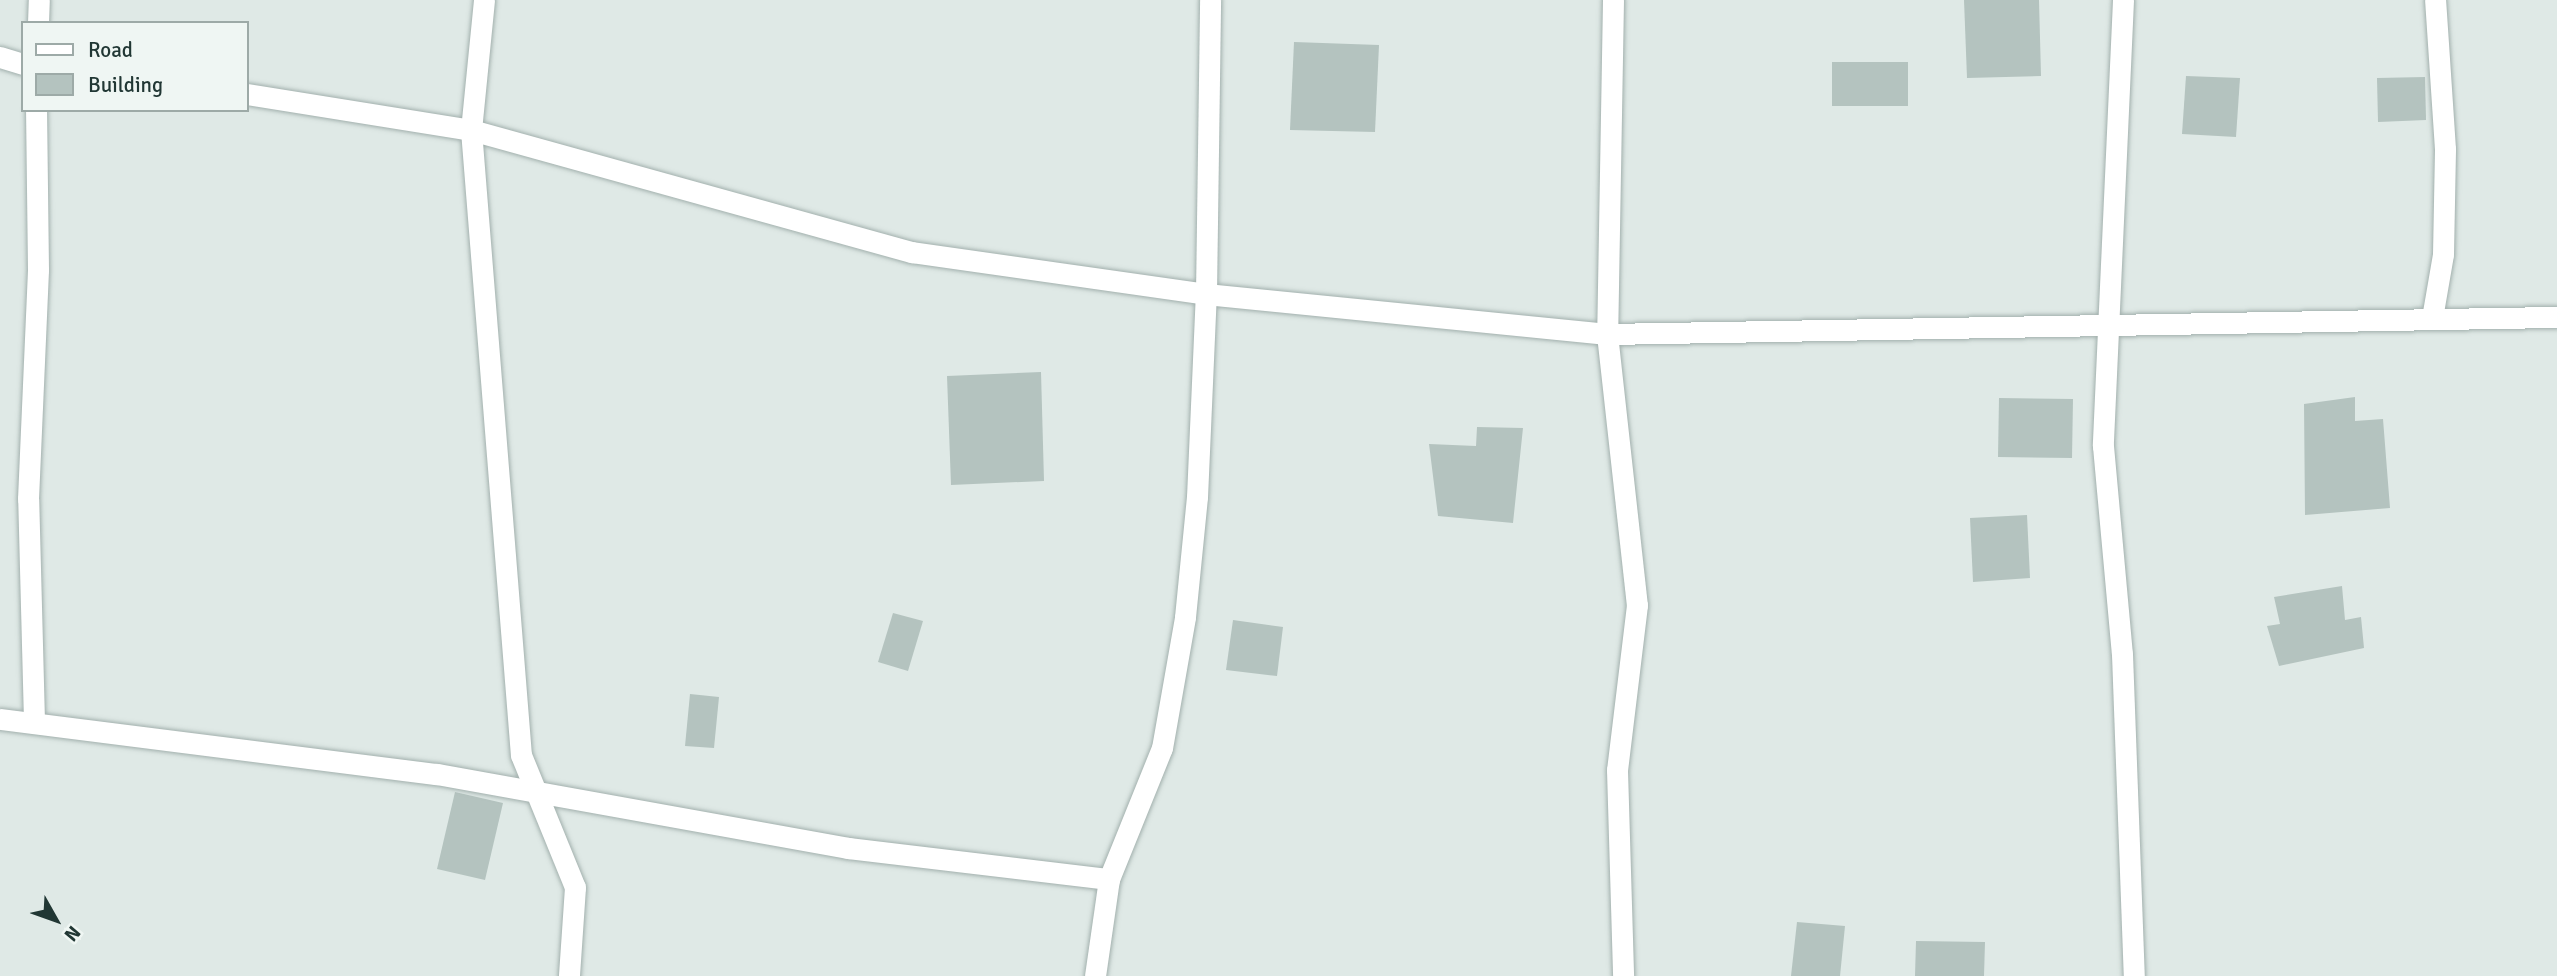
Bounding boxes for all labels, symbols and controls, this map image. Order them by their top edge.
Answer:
legend [21,21,248,112]
text: Road [88,37,133,63]
text: Building [88,72,163,98]
north arrow [21,885,91,955]
text: N [59,921,86,946]

